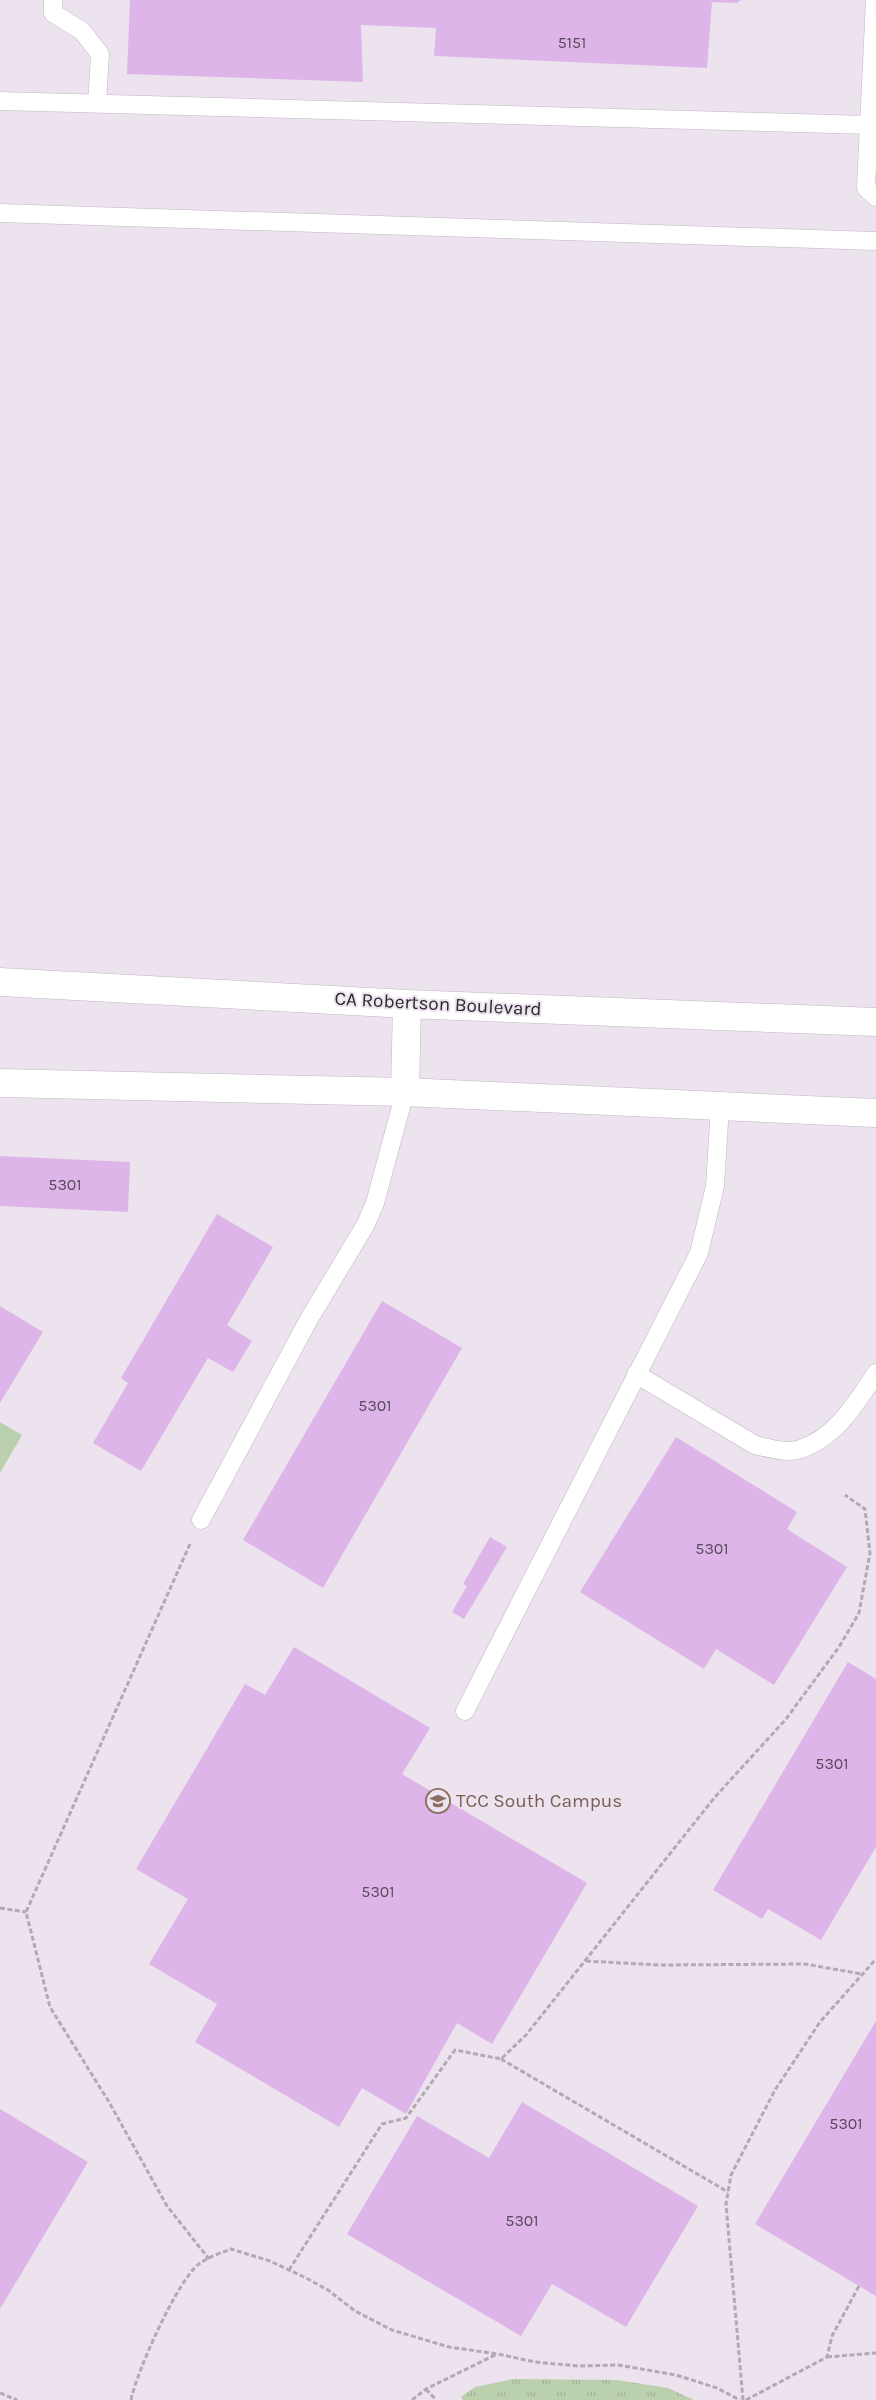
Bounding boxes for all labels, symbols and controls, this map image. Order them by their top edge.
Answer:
house number: 5151 [558,33,586,52]
street label: CA Robertson Boulevard [334,988,542,1020]
house number: 5301 [48,1175,82,1194]
house number: 5301 [358,1396,392,1415]
house number: 5301 [695,1539,729,1558]
house number: 5301 [815,1754,849,1773]
school or university icon: TCC South Campus [425,1788,451,1814]
place label: TCC South Campus [456,1790,622,1812]
house number: 5301 [361,1882,395,1901]
house number: 5301 [829,2114,863,2133]
house number: 5301 [505,2211,539,2230]

